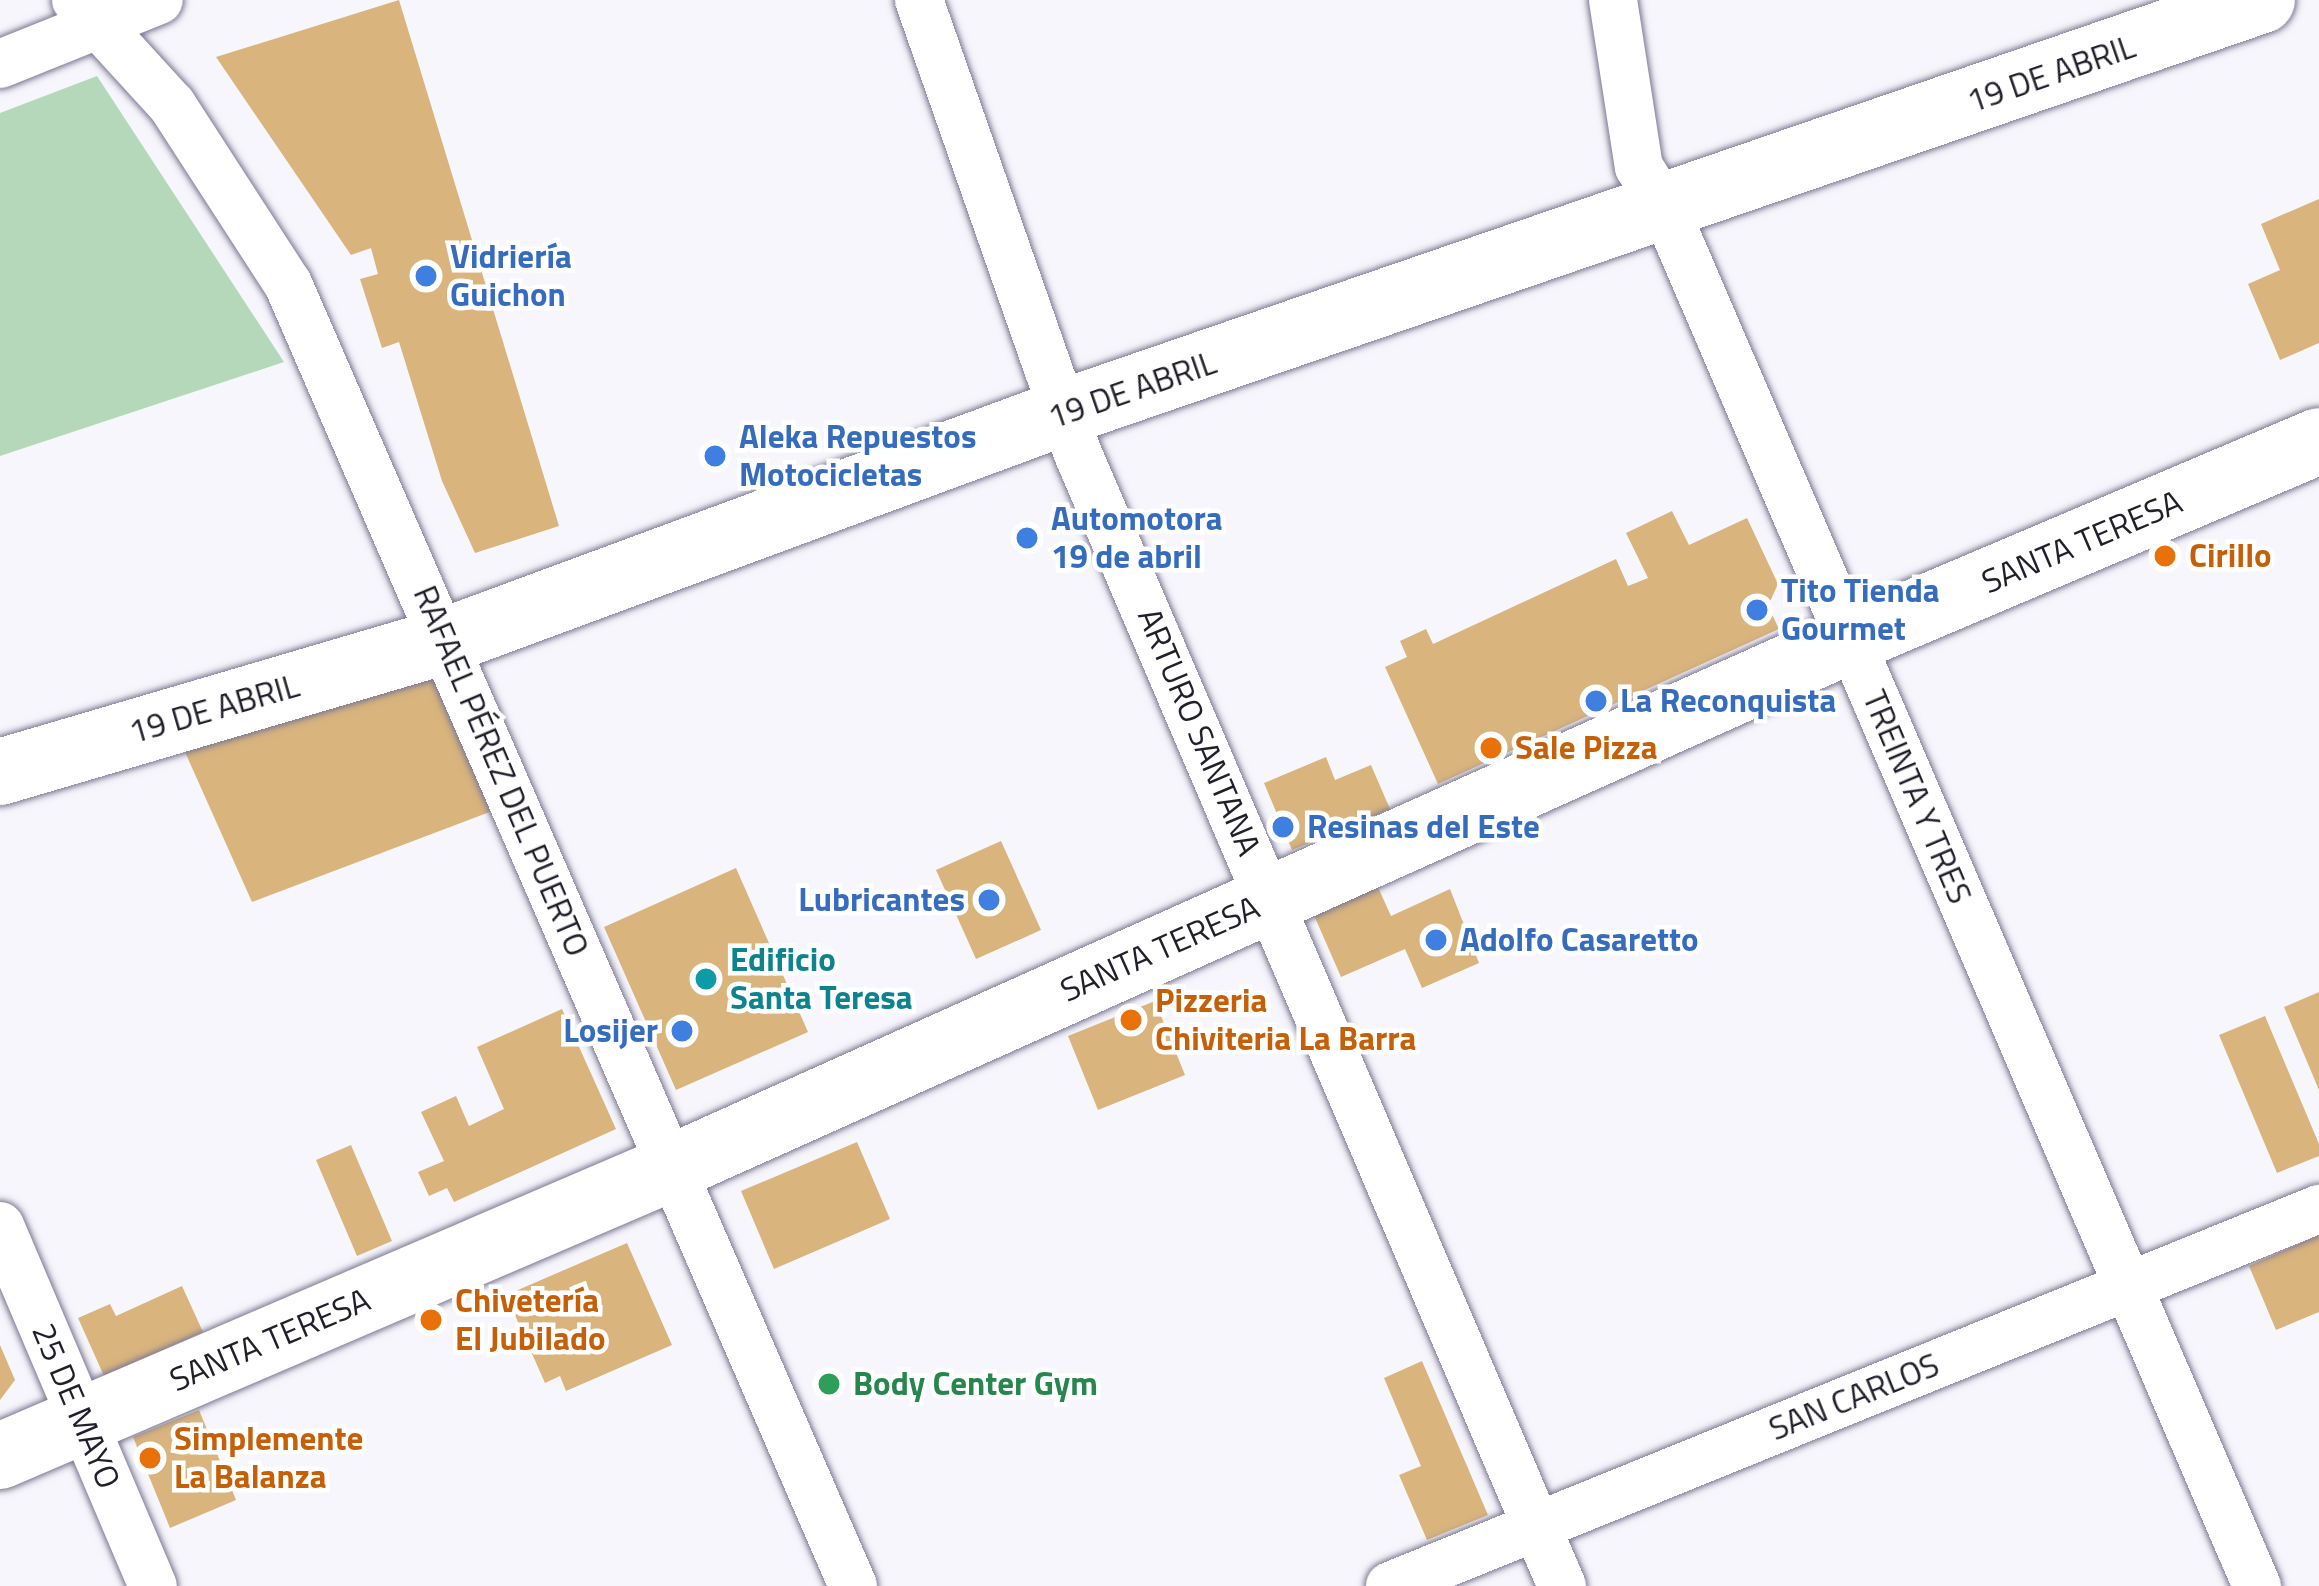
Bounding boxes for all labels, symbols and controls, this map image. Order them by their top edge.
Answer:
street label: 19 DE ABRIL [1962,27,2140,121]
place label: Vidriería Guichon [450,237,572,315]
marker: Vidriería Guichon [413,263,439,289]
street label: 19 DE ABRIL [1043,343,1221,437]
place label: Aleka Repuestos Motocicletas [739,417,977,495]
marker: Aleka Repuestos Motocicletas [702,443,728,469]
street label: SANTA TERESA [1976,482,2188,602]
place label: Automotora 19 de abril [1051,499,1223,577]
marker: Automotora 19 de abril [1014,525,1040,551]
place label: Cirillo [2189,536,2272,576]
marker: Cirillo [2152,543,2178,569]
place label: Tito Tienda Gourmet [1781,571,1940,649]
street label: RAFAEL PÉREZ DEL PUERTO [405,580,597,962]
marker: Tito Tienda Gourmet [1744,597,1770,623]
street label: ARTURO SANTANA [1129,602,1269,862]
street label: 19 DE ABRIL [124,666,304,752]
place label: La Reconquista [1620,681,1836,721]
street label: TREINTA Y TRES [1854,684,1980,910]
marker: La Reconquista [1583,688,1609,714]
place label: Sale Pizza [1515,728,1658,768]
marker: Sale Pizza [1478,735,1504,761]
place label: Resinas del Este [1307,807,1540,847]
marker: Resinas del Este [1270,814,1296,840]
place label: Lubricantes [798,880,965,920]
marker: Lubricantes [976,887,1002,913]
street label: SANTA TERESA [1054,887,1266,1011]
place label: Adolfo Casaretto [1460,920,1699,960]
marker: Adolfo Casaretto [1423,927,1449,953]
place label: Edificio Santa Teresa [730,940,913,1018]
marker: Edificio Santa Teresa [693,966,719,992]
place label: Pizzeria Chiviteria La Barra [1155,981,1416,1059]
marker: Pizzeria Chiviteria La Barra [1118,1007,1144,1033]
place label: Losijer [563,1011,658,1051]
marker: Losijer [669,1018,695,1044]
street label: SANTA TERESA [164,1280,376,1400]
place label: Chivetería El Jubilado [455,1281,606,1359]
marker: Chivetería El Jubilado [418,1307,444,1333]
street label: 25 DE MAYO [24,1318,128,1494]
street label: SAN CARLOS [1763,1345,1945,1449]
place label: Body Center Gym [853,1364,1098,1404]
marker: Body Center Gym [816,1371,842,1397]
place label: Simplemente La Balanza [174,1419,363,1497]
marker: Simplemente La Balanza [137,1445,163,1471]

